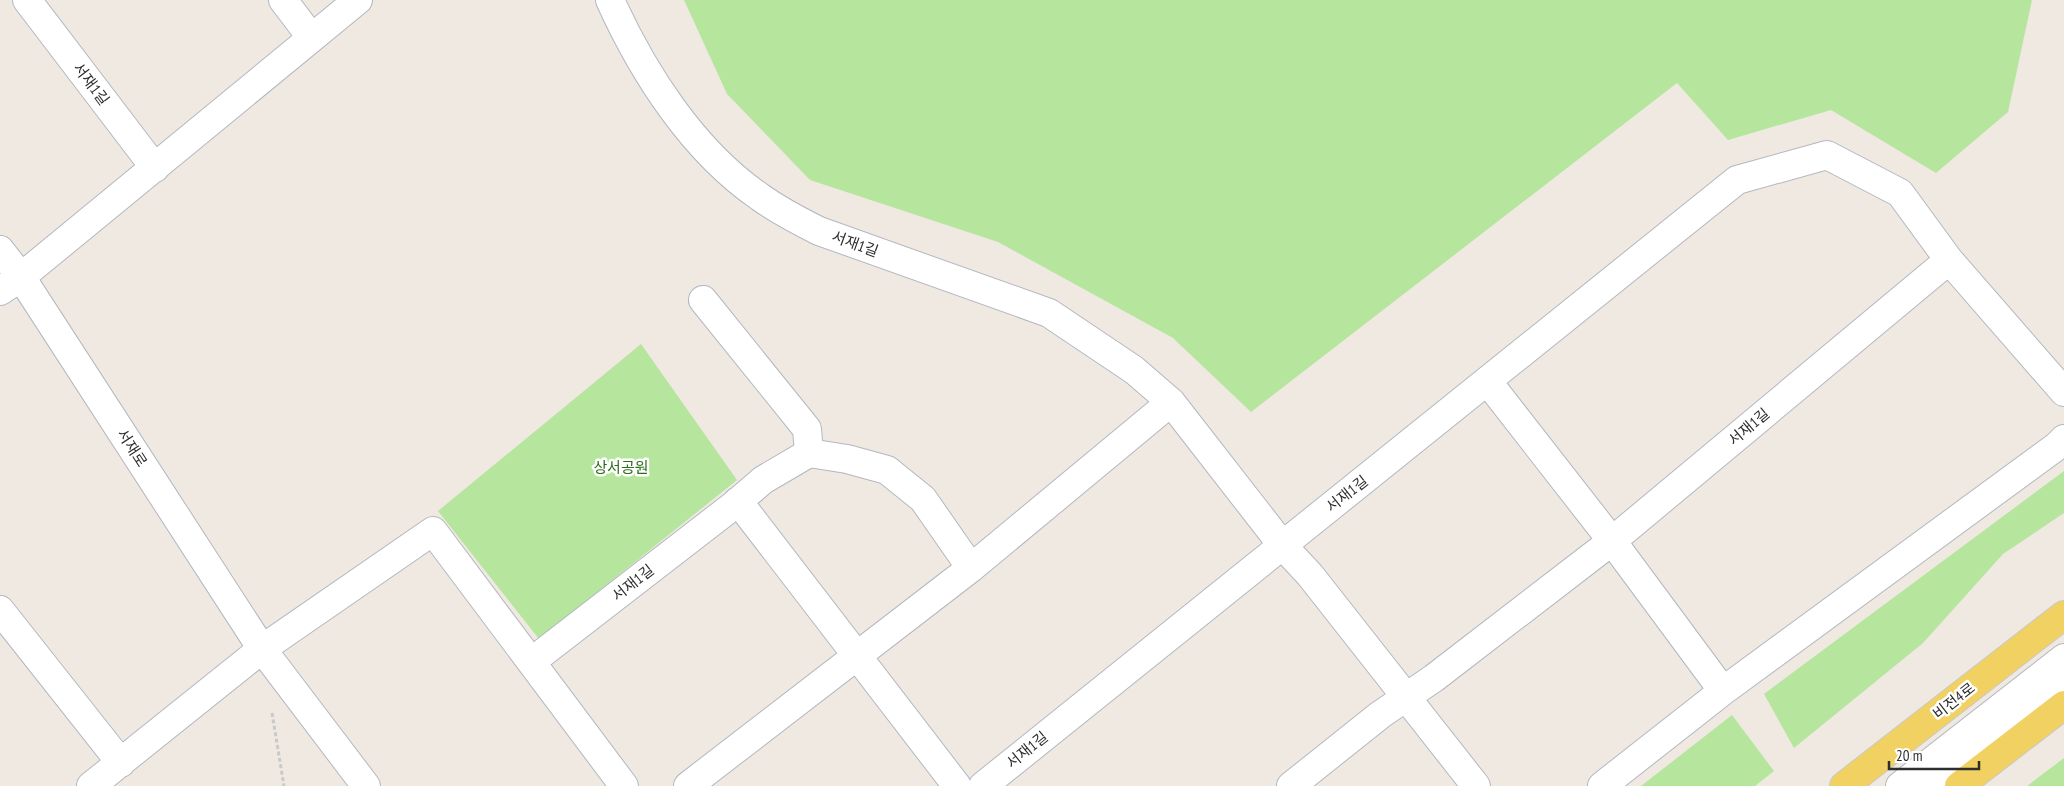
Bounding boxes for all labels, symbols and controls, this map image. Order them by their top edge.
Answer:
street label: 서재1길 [69,59,113,109]
street label: 서재1길 [829,226,881,261]
street label: 서재1길 [1724,404,1773,449]
street label: 서재로 [113,425,152,470]
park label: 상서공원 [593,458,649,477]
street label: 서재1길 [1322,471,1372,516]
street label: 서재1길 [608,560,658,605]
street label: 비전4로 [1929,678,1979,723]
street label: 서재1길 [1002,727,1051,772]
scale bar [1889,738,1979,770]
text: 20 m [1896,746,1922,765]

